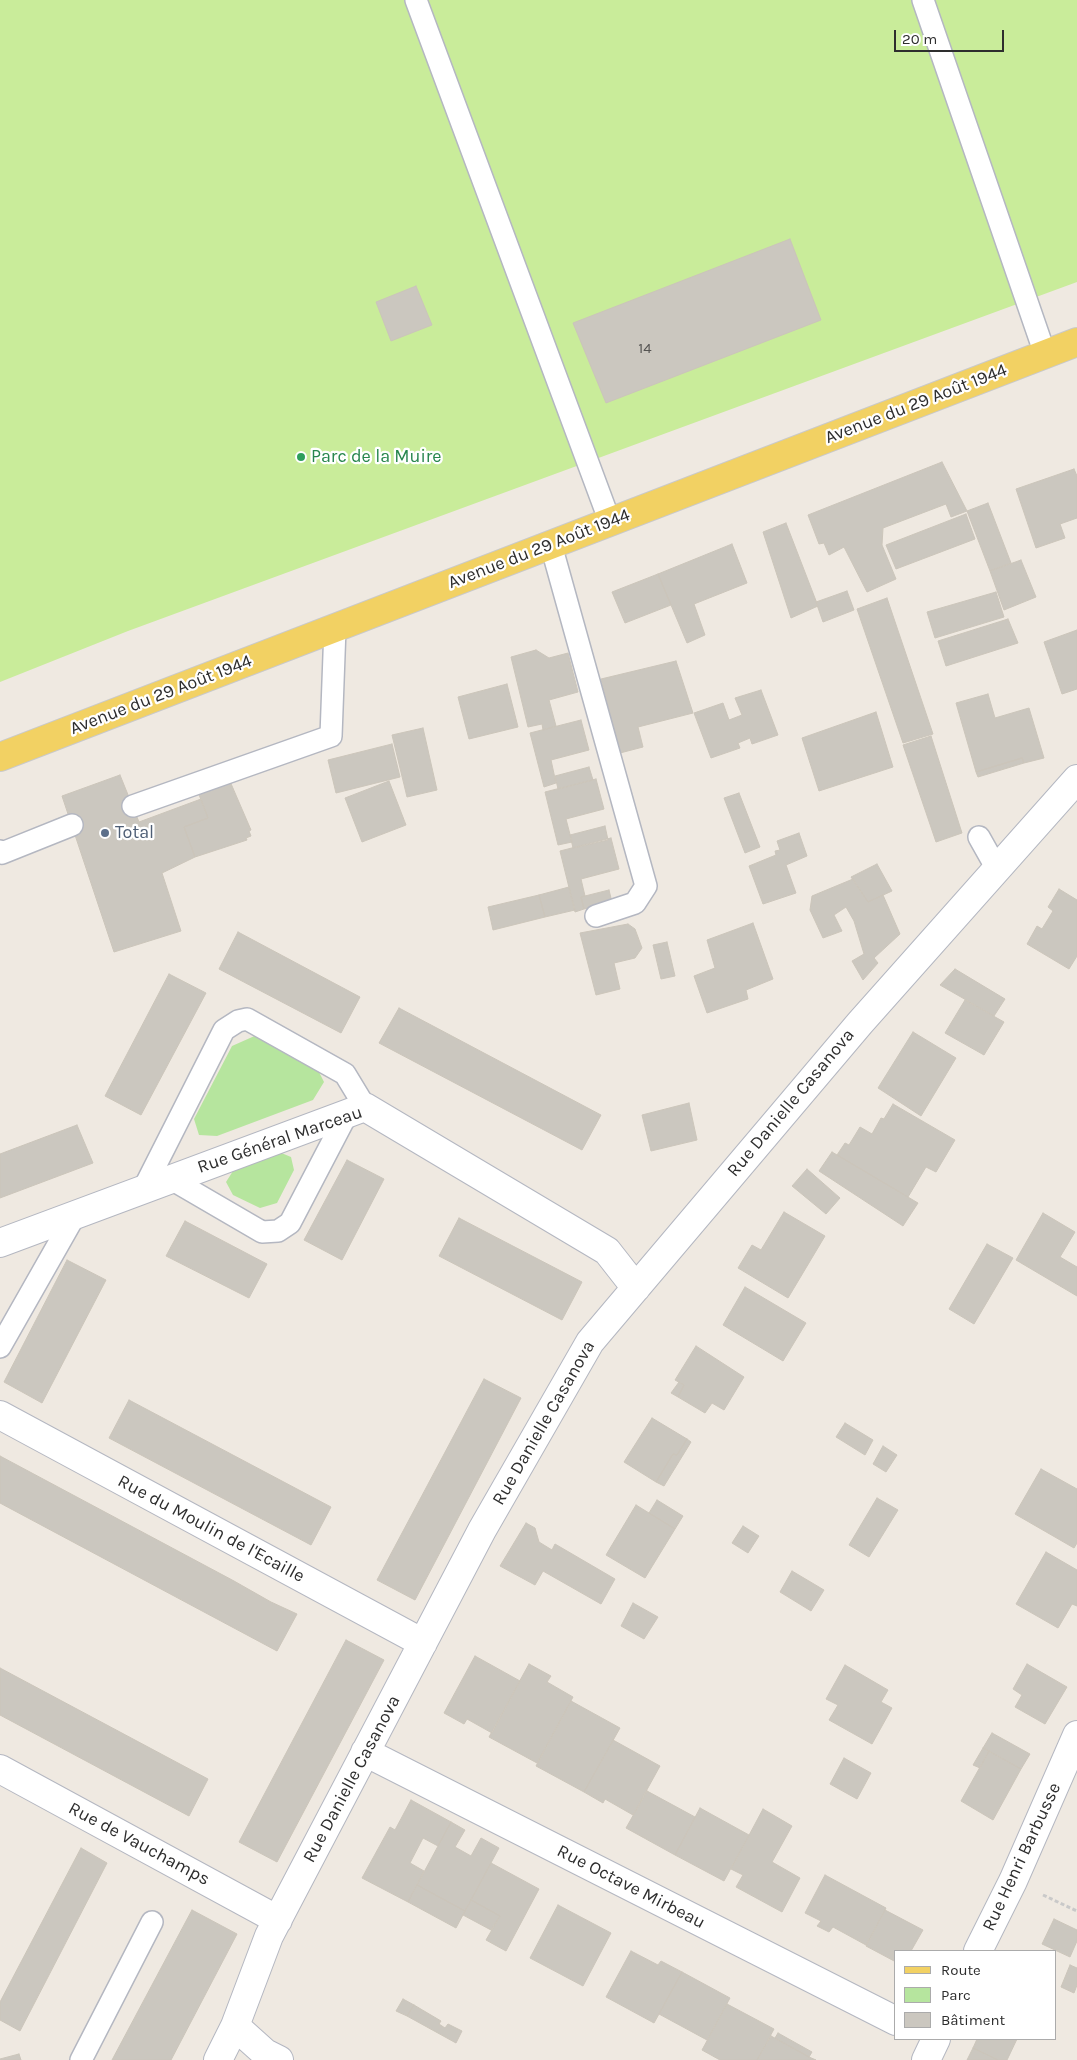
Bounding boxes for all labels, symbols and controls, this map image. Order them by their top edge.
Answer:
scale bar [897,20,1007,52]
text: 20 m [902,30,937,48]
house number: 14 [638,340,652,358]
street label: Avenue du 29 Août 1944 [822,359,1010,449]
place label: Parc de la Muire [311,446,442,468]
marker: Parc de la Muire [295,451,307,463]
street label: Avenue du 29 Août 1944 [445,504,633,594]
street label: Avenue du 29 Août 1944 [67,650,255,740]
place label: Total [115,822,154,844]
marker: Total [99,827,111,839]
street label: Rue Danielle Casanova [723,1025,859,1181]
street label: Rue Général Marceau [195,1102,365,1178]
street label: Rue Danielle Casanova [488,1337,600,1509]
street label: Rue du Moulin de l'Ecaille [114,1471,308,1587]
street label: Rue Danielle Casanova [299,1692,405,1866]
street label: Rue Henri Barbusse [978,1779,1066,1935]
street label: Rue de Vauchamps [65,1798,213,1890]
street label: Rue Octave Mirbeau [553,1840,709,1934]
legend [894,1950,1057,2040]
text: Route [941,1961,981,1979]
text: Parc [941,1986,971,2004]
text: Bâtiment [941,2011,1005,2029]

